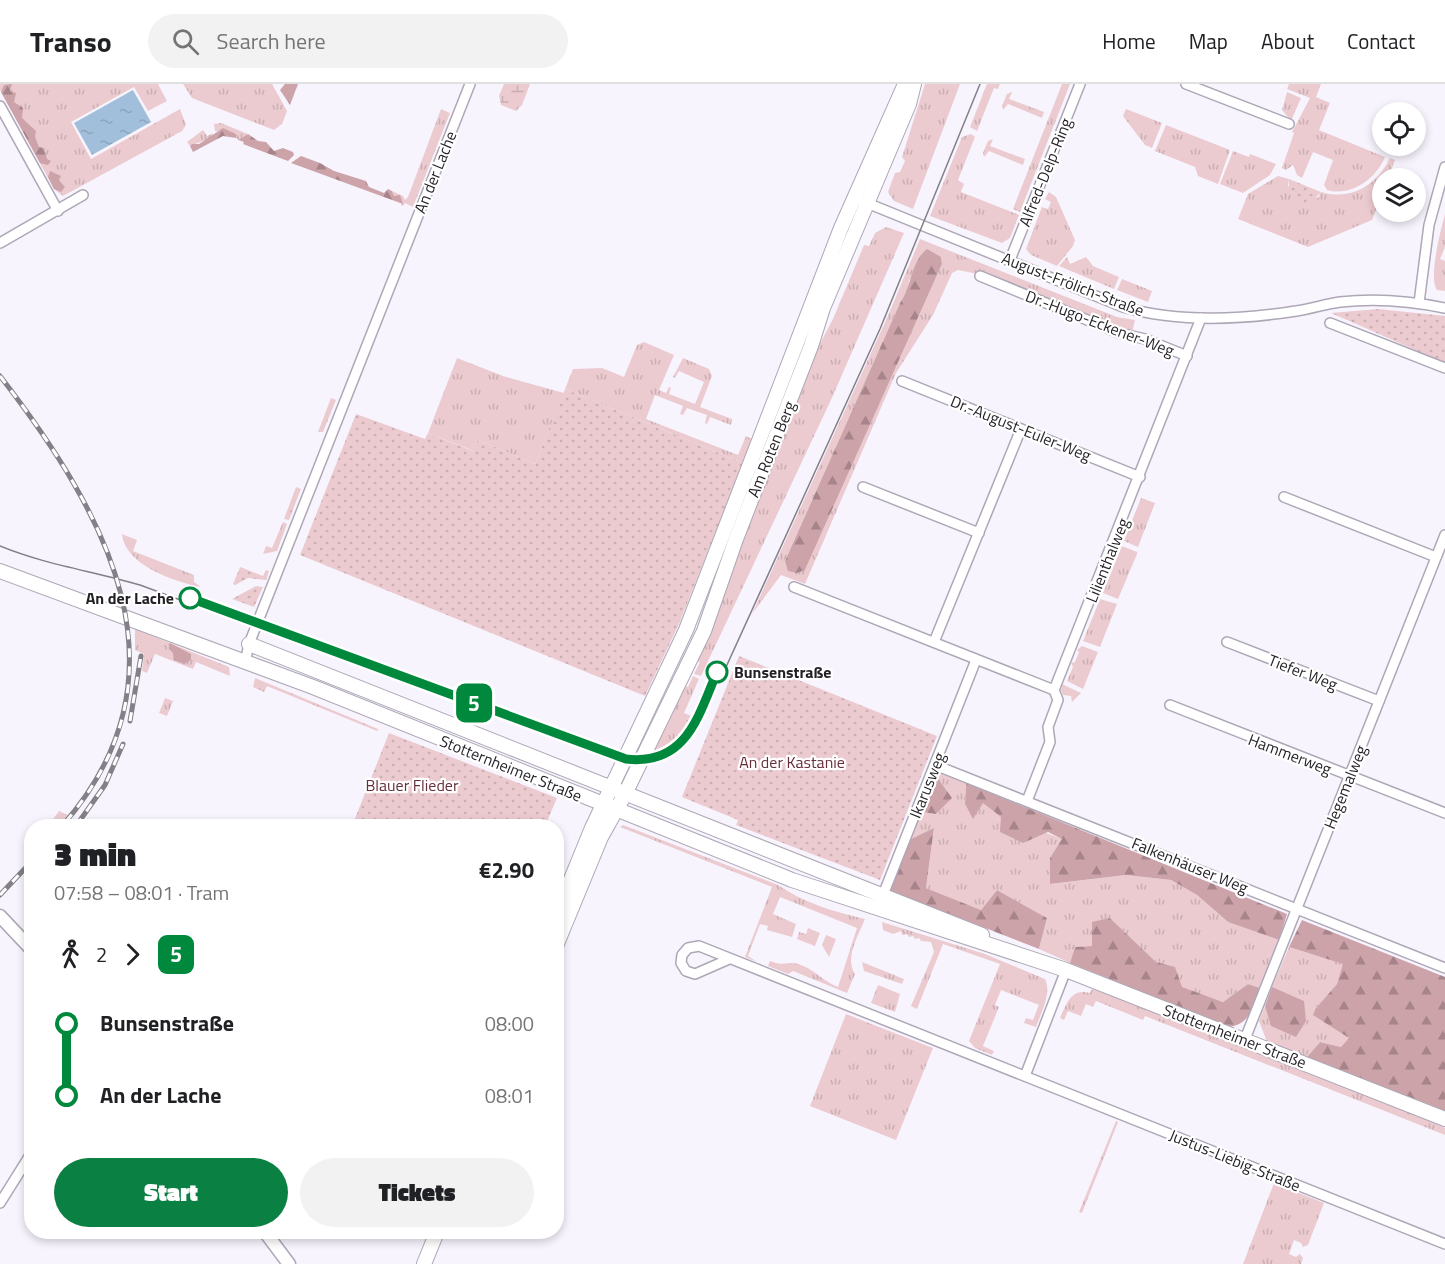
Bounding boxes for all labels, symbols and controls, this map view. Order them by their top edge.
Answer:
search box [148,14,568,68]
text: Transo [30,20,112,63]
text: Search here [217,24,326,58]
icon: search [169,25,202,58]
text: Home [1102,25,1156,57]
text: Map [1189,25,1228,57]
text: About [1261,25,1314,57]
text: Contact [1347,25,1415,57]
map controls [1372,102,1426,222]
button: locate [1372,102,1426,156]
street label: Alfred-Delp-Ring [1012,114,1078,230]
street label: An der Lache [408,127,462,217]
button: layers [1372,168,1426,222]
street label: August-Frölich-Straße [998,246,1148,322]
street label: Dr.-Hugo-Eckener-Weg [1022,284,1178,362]
street label: Dr.-August-Euler-Weg [947,389,1095,467]
street label: Am Roten Berg [741,397,801,501]
street label: Lilienthalweg [1079,514,1135,606]
place label: An der Lache [86,586,174,610]
marker: An der Lache [179,587,201,609]
street label: Tiefer Weg [1265,648,1341,696]
place label: Bunsenstraße [734,660,831,684]
marker: Bunsenstraße [706,661,728,683]
line badge: 5 [454,684,494,722]
text: 5 [468,687,480,719]
street label: Hammerweg [1245,727,1335,781]
street label: Stotternheimer Straße [436,728,586,808]
street label: Hegemalweg [1317,741,1373,833]
street label: Ikarusweg [903,748,951,822]
park label: An der Kastanie [739,750,845,774]
park label: Blauer Flieder [366,773,459,797]
text: 3 min [54,829,136,879]
street label: Falkenhäuser Weg [1128,831,1252,899]
text: €2.90 [479,853,534,887]
text: 07:58 – 08:01 · Tram [54,877,229,908]
icon: walk [54,938,87,971]
icon: forward [116,938,149,971]
text: 5 [170,938,182,970]
text: 2 [96,939,107,970]
street label: Stotternheimer Straße [1160,998,1310,1074]
text: Bunsenstraße [100,1006,234,1040]
text: 08:00 [485,1008,534,1039]
text: An der Lache [100,1078,221,1112]
text: 08:01 [485,1080,534,1111]
street label: Justus-Liebig-Straße [1166,1123,1304,1197]
button: Start [54,1158,288,1227]
button: Tickets [300,1158,534,1227]

